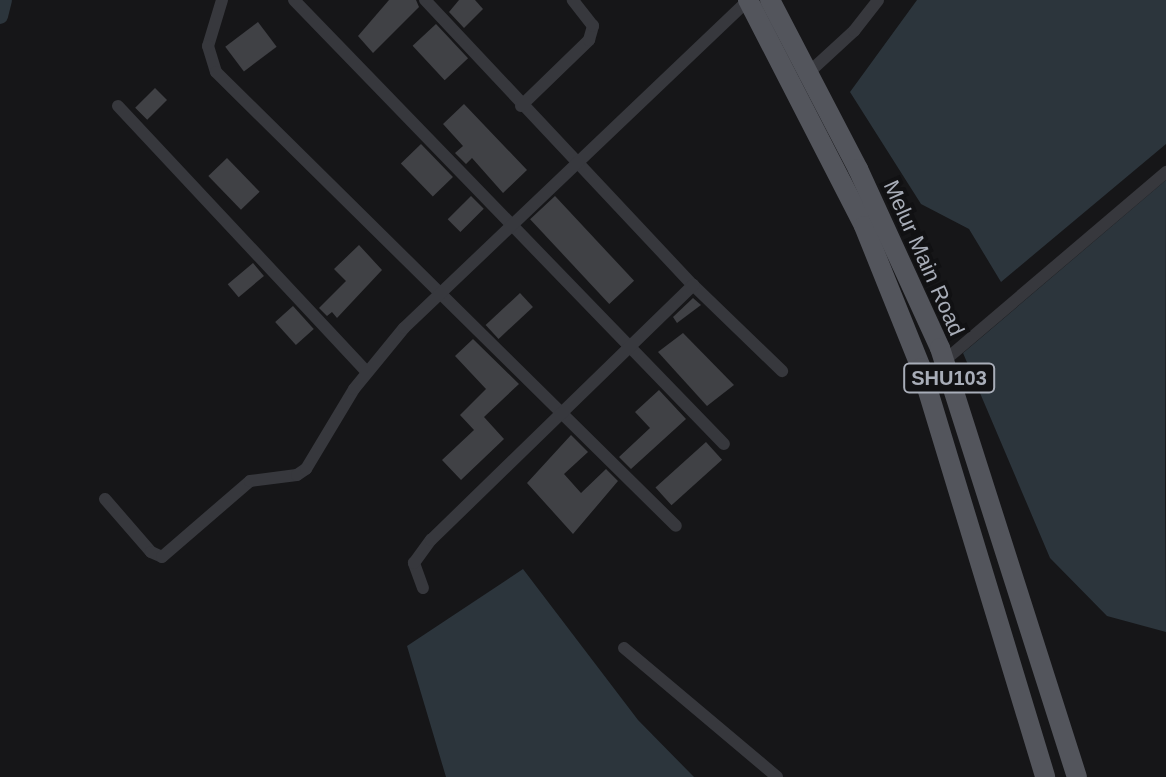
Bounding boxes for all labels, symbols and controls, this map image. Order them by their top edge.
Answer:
street label: Melur Main Road [878,176,970,340]
road number: SHU103 [903,362,995,394]

